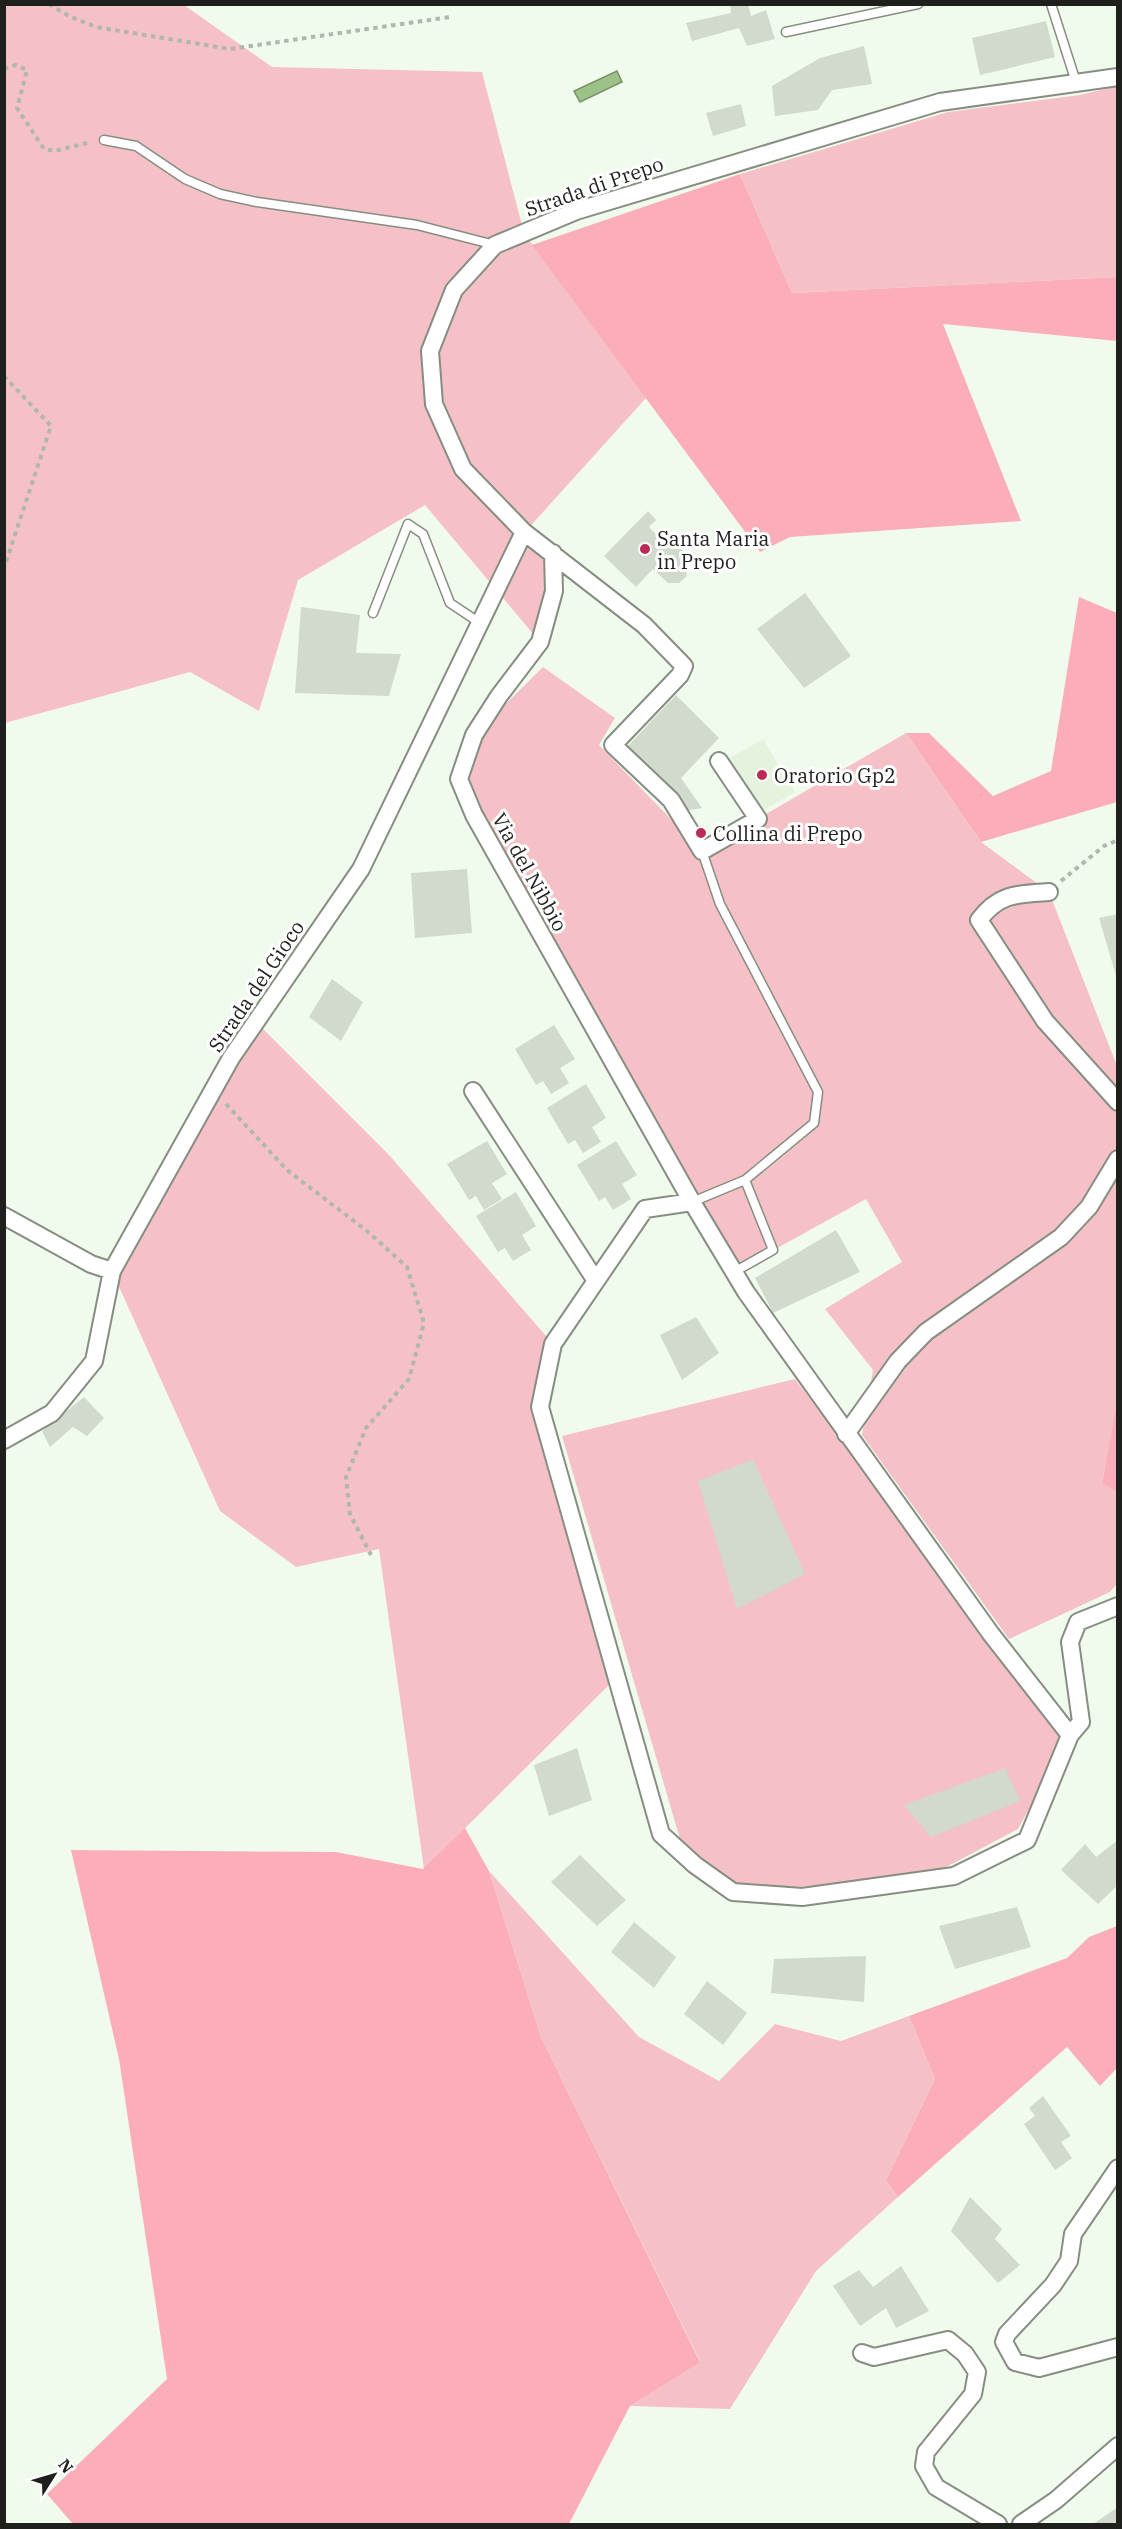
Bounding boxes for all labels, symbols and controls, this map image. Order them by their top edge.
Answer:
street label: Strada di Prepo [521,150,667,222]
place label: Santa Maria in Prepo [657,525,770,575]
marker: Santa Maria in Prepo [638,542,652,556]
place label: Oratorio Gp2 [774,762,896,789]
marker: Oratorio Gp2 [755,768,769,782]
street label: Via del Nibbio [486,808,574,936]
place label: Collina di Prepo [713,820,862,847]
marker: Collina di Prepo [694,826,708,840]
street label: Strada del Gioco [202,915,310,1057]
north arrow [24,2445,84,2505]
text: N [54,2455,78,2477]

